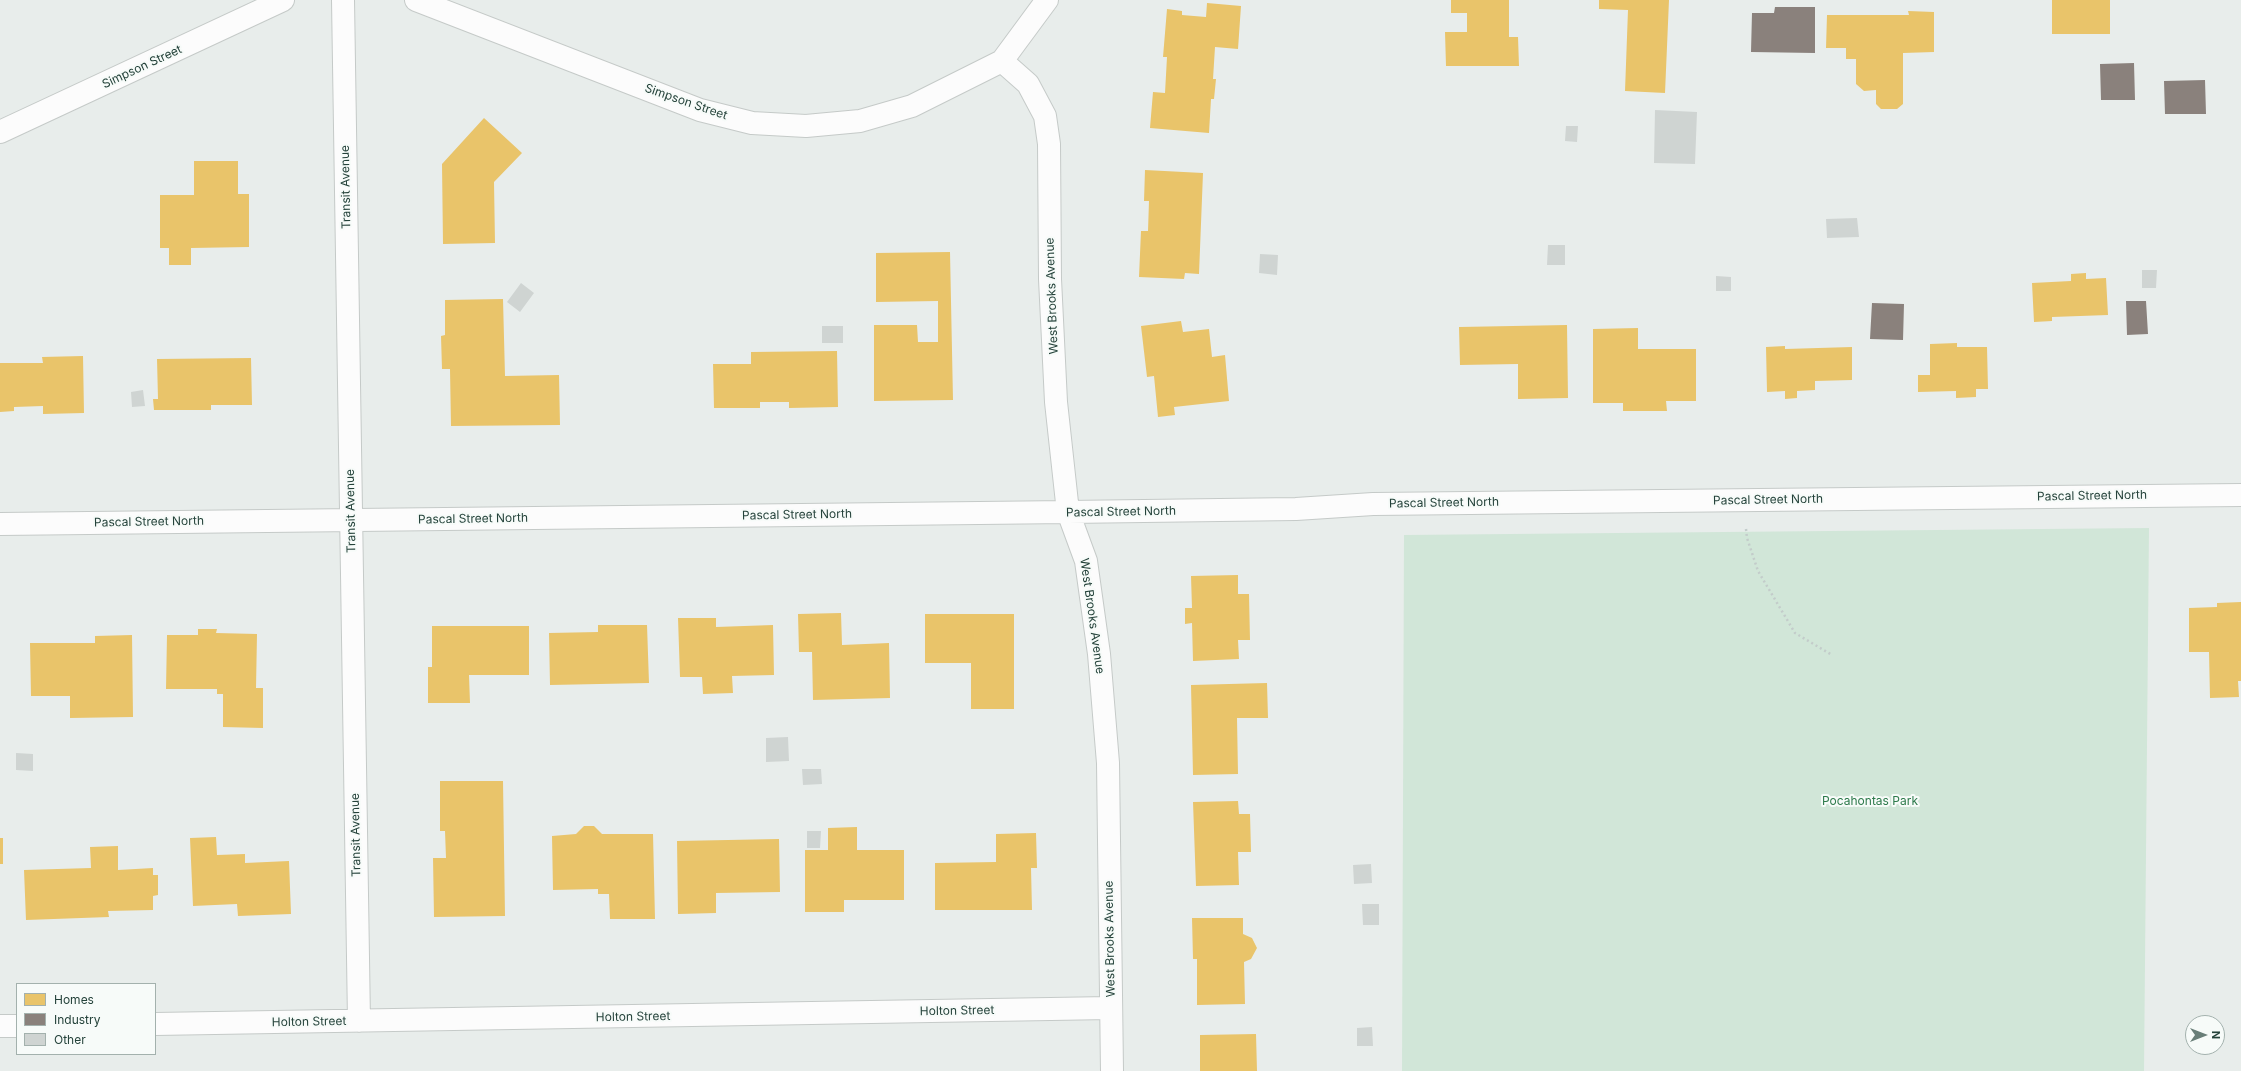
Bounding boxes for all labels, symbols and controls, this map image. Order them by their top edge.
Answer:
street label: Simpson Street [100,42,184,92]
street label: Simpson Street [643,81,729,123]
street label: Transit Avenue [338,145,354,229]
street label: West Brooks Avenue [1043,237,1061,355]
street label: Transit Avenue [343,469,359,553]
street label: Pascal Street North [2037,488,2147,504]
street label: Pascal Street North [1713,492,1823,508]
street label: Pascal Street North [1389,495,1499,511]
street label: Pascal Street North [1066,504,1176,520]
street label: Pascal Street North [742,507,852,523]
street label: Pascal Street North [418,511,528,527]
street label: Pascal Street North [94,514,204,530]
street label: West Brooks Avenue [1077,557,1107,675]
street label: Transit Avenue [348,793,364,877]
park label: Pocahontas Park [1822,794,1918,808]
street label: West Brooks Avenue [1102,880,1118,998]
legend [16,983,156,1055]
text: Homes [54,992,94,1007]
street label: Holton Street [920,1003,994,1019]
street label: Holton Street [596,1009,670,1025]
text: Industry [54,1012,100,1027]
street label: Holton Street [272,1014,346,1030]
north arrow [2185,1015,2225,1055]
text: N [2209,1031,2223,1039]
text: Other [54,1032,86,1047]

